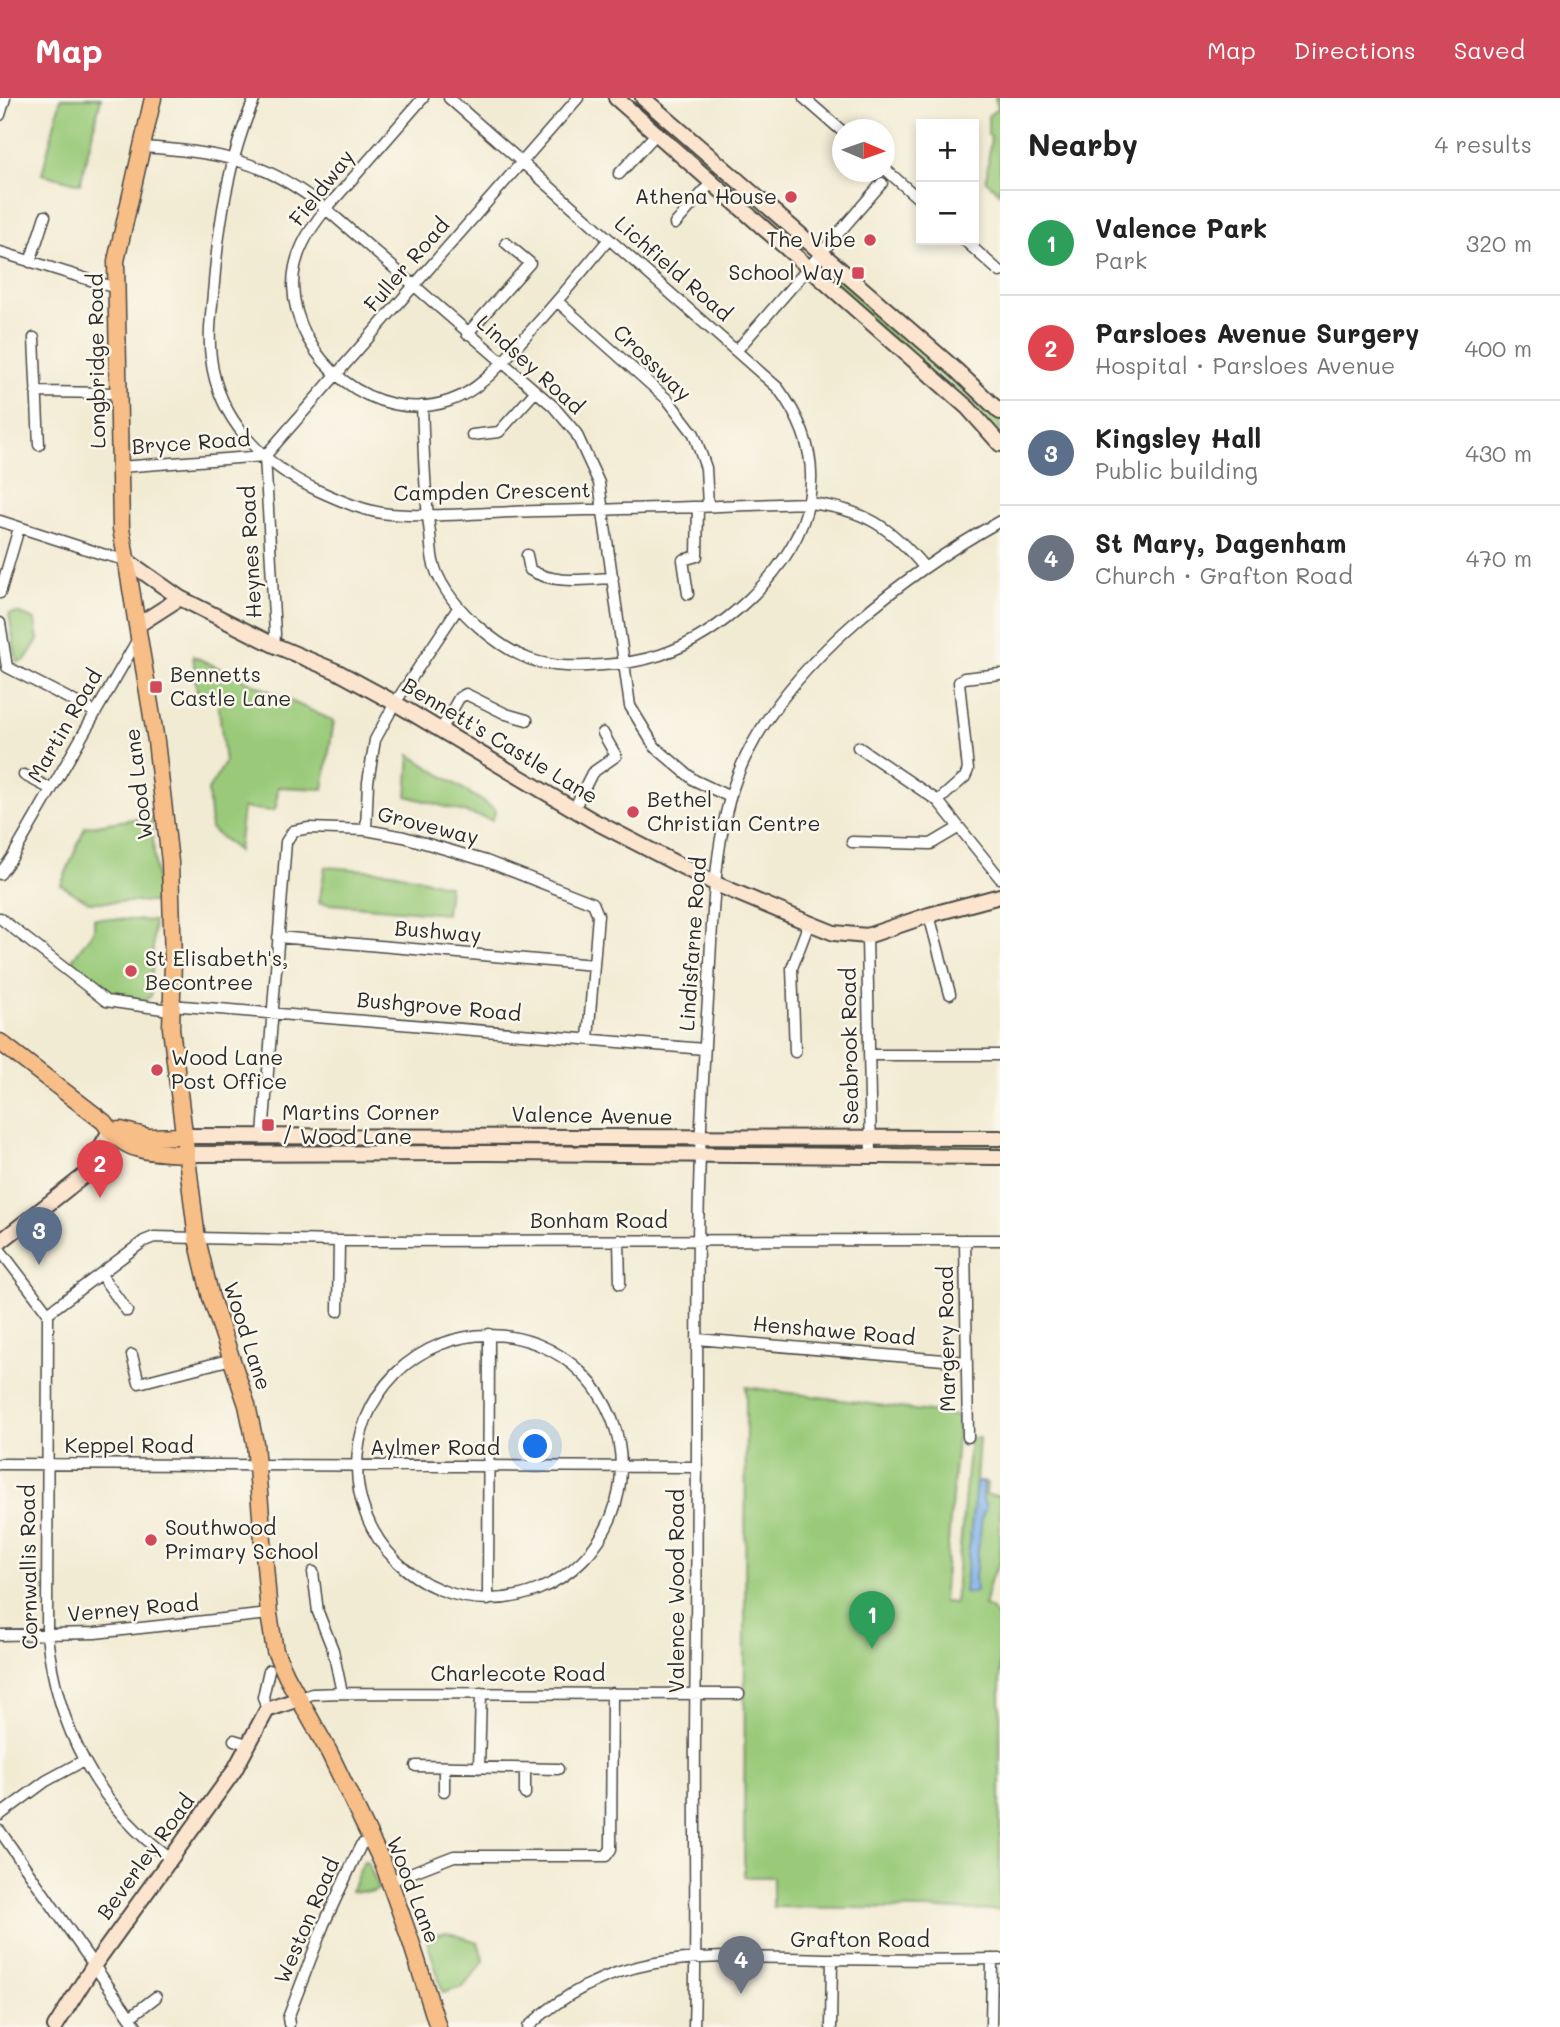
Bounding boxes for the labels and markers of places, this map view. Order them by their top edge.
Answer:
place label: Athena House [635,182,777,209]
marker: Athena House [783,189,799,205]
place label: The Vibe [766,225,856,252]
marker: The Vibe [862,232,878,248]
place label: School Way [729,258,844,285]
marker: School Way [850,265,866,281]
place label: Bennetts Castle Lane [170,660,291,711]
marker: Bennetts Castle Lane [148,679,164,695]
place label: Bethel Christian Centre [647,785,821,836]
marker: Bethel Christian Centre [625,804,641,820]
place label: St Elisabeth's, Becontree [145,944,288,995]
marker: St Elisabeth's, Becontree [123,963,139,979]
place label: Wood Lane Post Office [171,1043,287,1094]
marker: Wood Lane Post Office [149,1062,165,1078]
place label: Martins Corner / Wood Lane [282,1098,440,1149]
marker: Martins Corner / Wood Lane [260,1117,276,1133]
pin: 2 [77,1140,123,1198]
pin: 3 [16,1207,62,1265]
place label: Southwood Primary School [165,1513,319,1564]
marker: Southwood Primary School [143,1532,159,1548]
pin: 1 [849,1591,895,1649]
pin: 4 [718,1936,764,1994]

